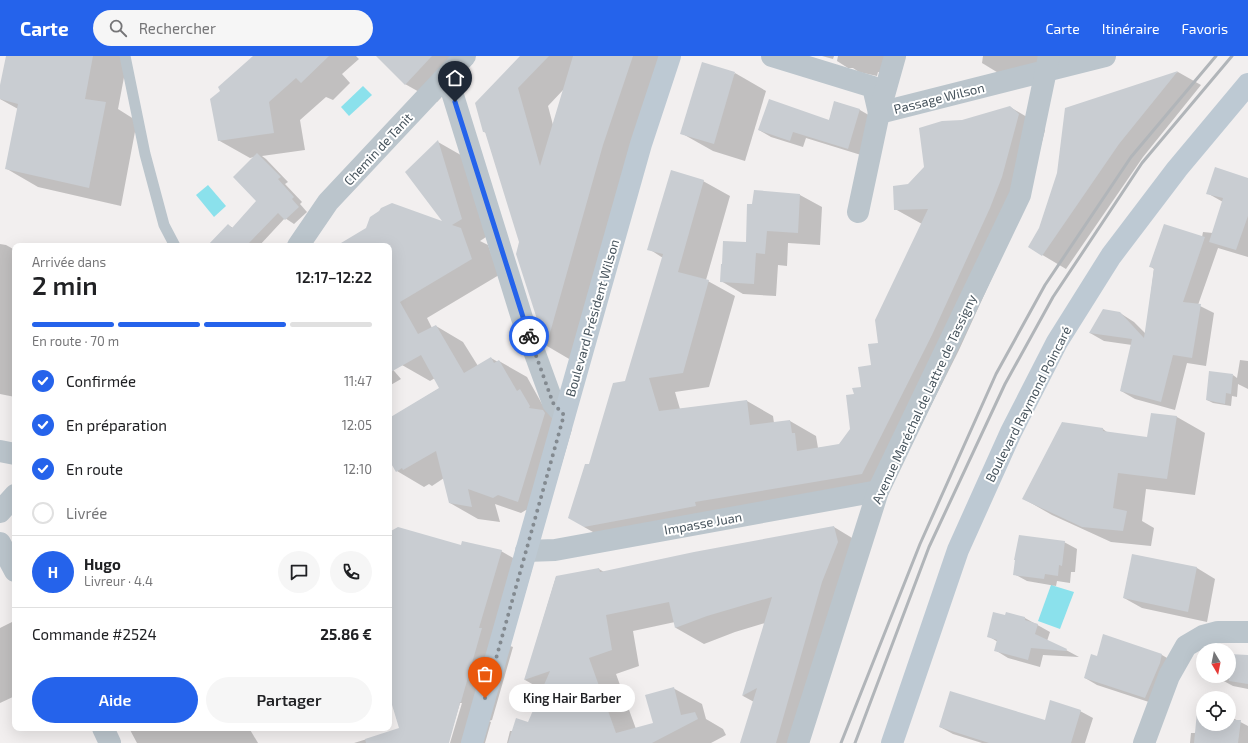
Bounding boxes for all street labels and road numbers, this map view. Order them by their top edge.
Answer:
street label: Passage Wilson [892,79,986,117]
street label: Chemin de Tanit [340,109,416,189]
street label: Boulevard Président Wilson [562,237,622,399]
street label: Avenue Maréchal de Lattre de Tassigny [868,292,980,506]
street label: Boulevard Raymond Poincaré [982,323,1074,485]
street label: Impasse Juan [663,508,743,538]

